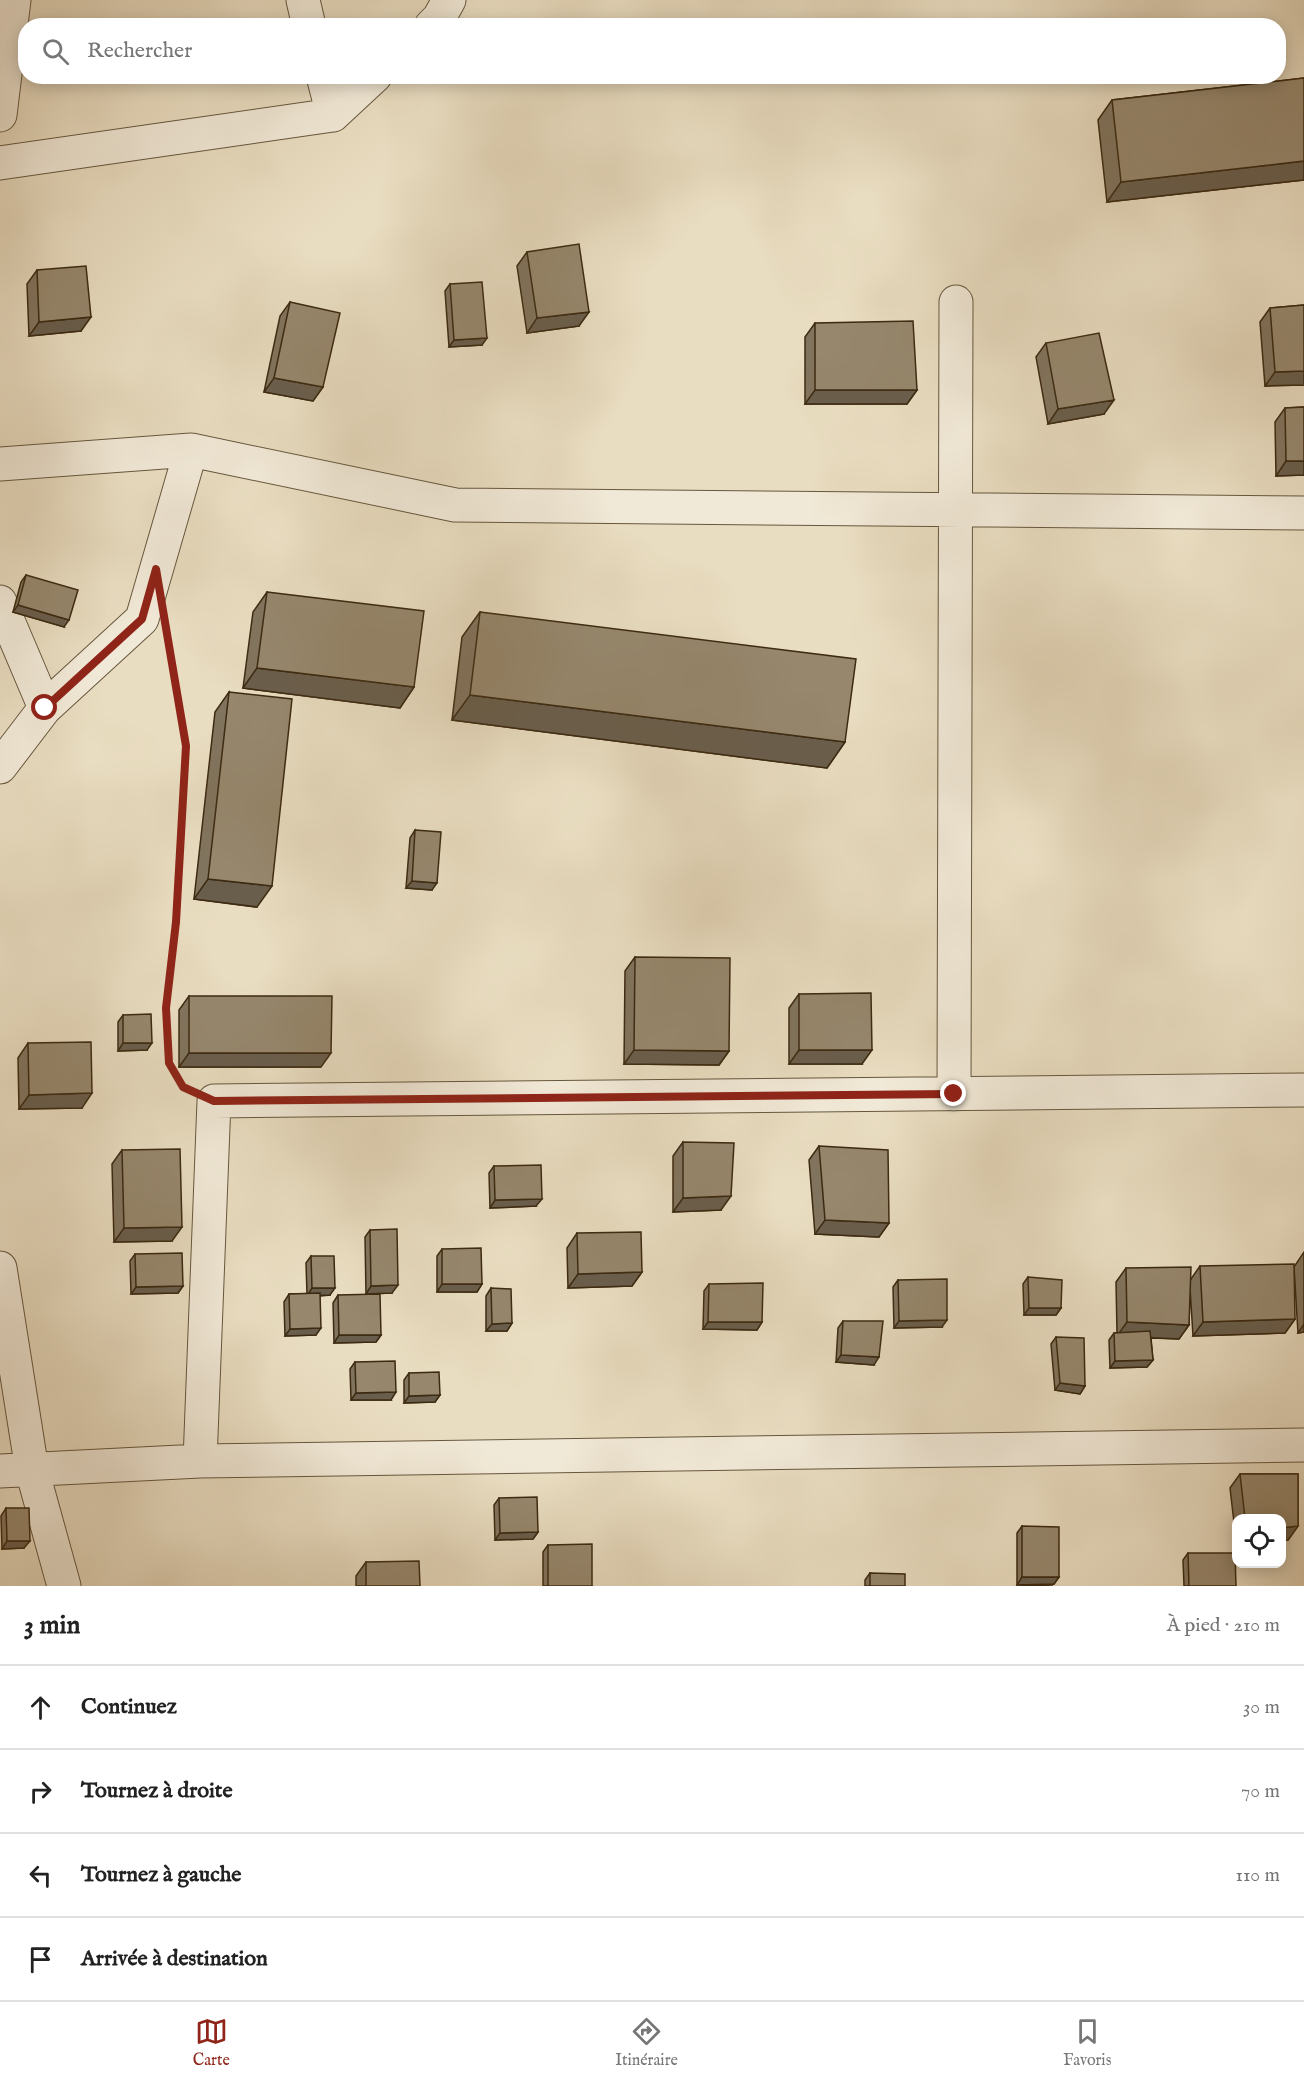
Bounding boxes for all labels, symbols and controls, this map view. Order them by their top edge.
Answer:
search box [18,18,1286,84]
icon: search [39,35,72,68]
text: Rechercher [87,37,192,65]
route start [31,694,57,720]
route end [940,1080,966,1106]
map controls [1232,1514,1286,1568]
button: locate [1232,1514,1286,1568]
text: 3 min [24,1609,80,1642]
text: À pied · 210 m [1167,1613,1280,1638]
icon: ahead [24,1691,57,1724]
text: Continuez [81,1693,177,1721]
text: 30 m [1243,1695,1280,1720]
icon: right [24,1775,57,1808]
text: Tournez à droite [81,1777,232,1805]
text: 70 m [1241,1779,1280,1804]
icon: left [24,1859,57,1892]
text: Tournez à gauche [81,1861,241,1889]
text: 110 m [1236,1863,1280,1888]
icon: arrive [24,1943,57,1976]
text: Arrivée à destination [81,1945,268,1973]
tab: Carte [193,2015,230,2071]
tab: Itinéraire [615,2015,678,2071]
tab: Favoris [1063,2015,1111,2071]

